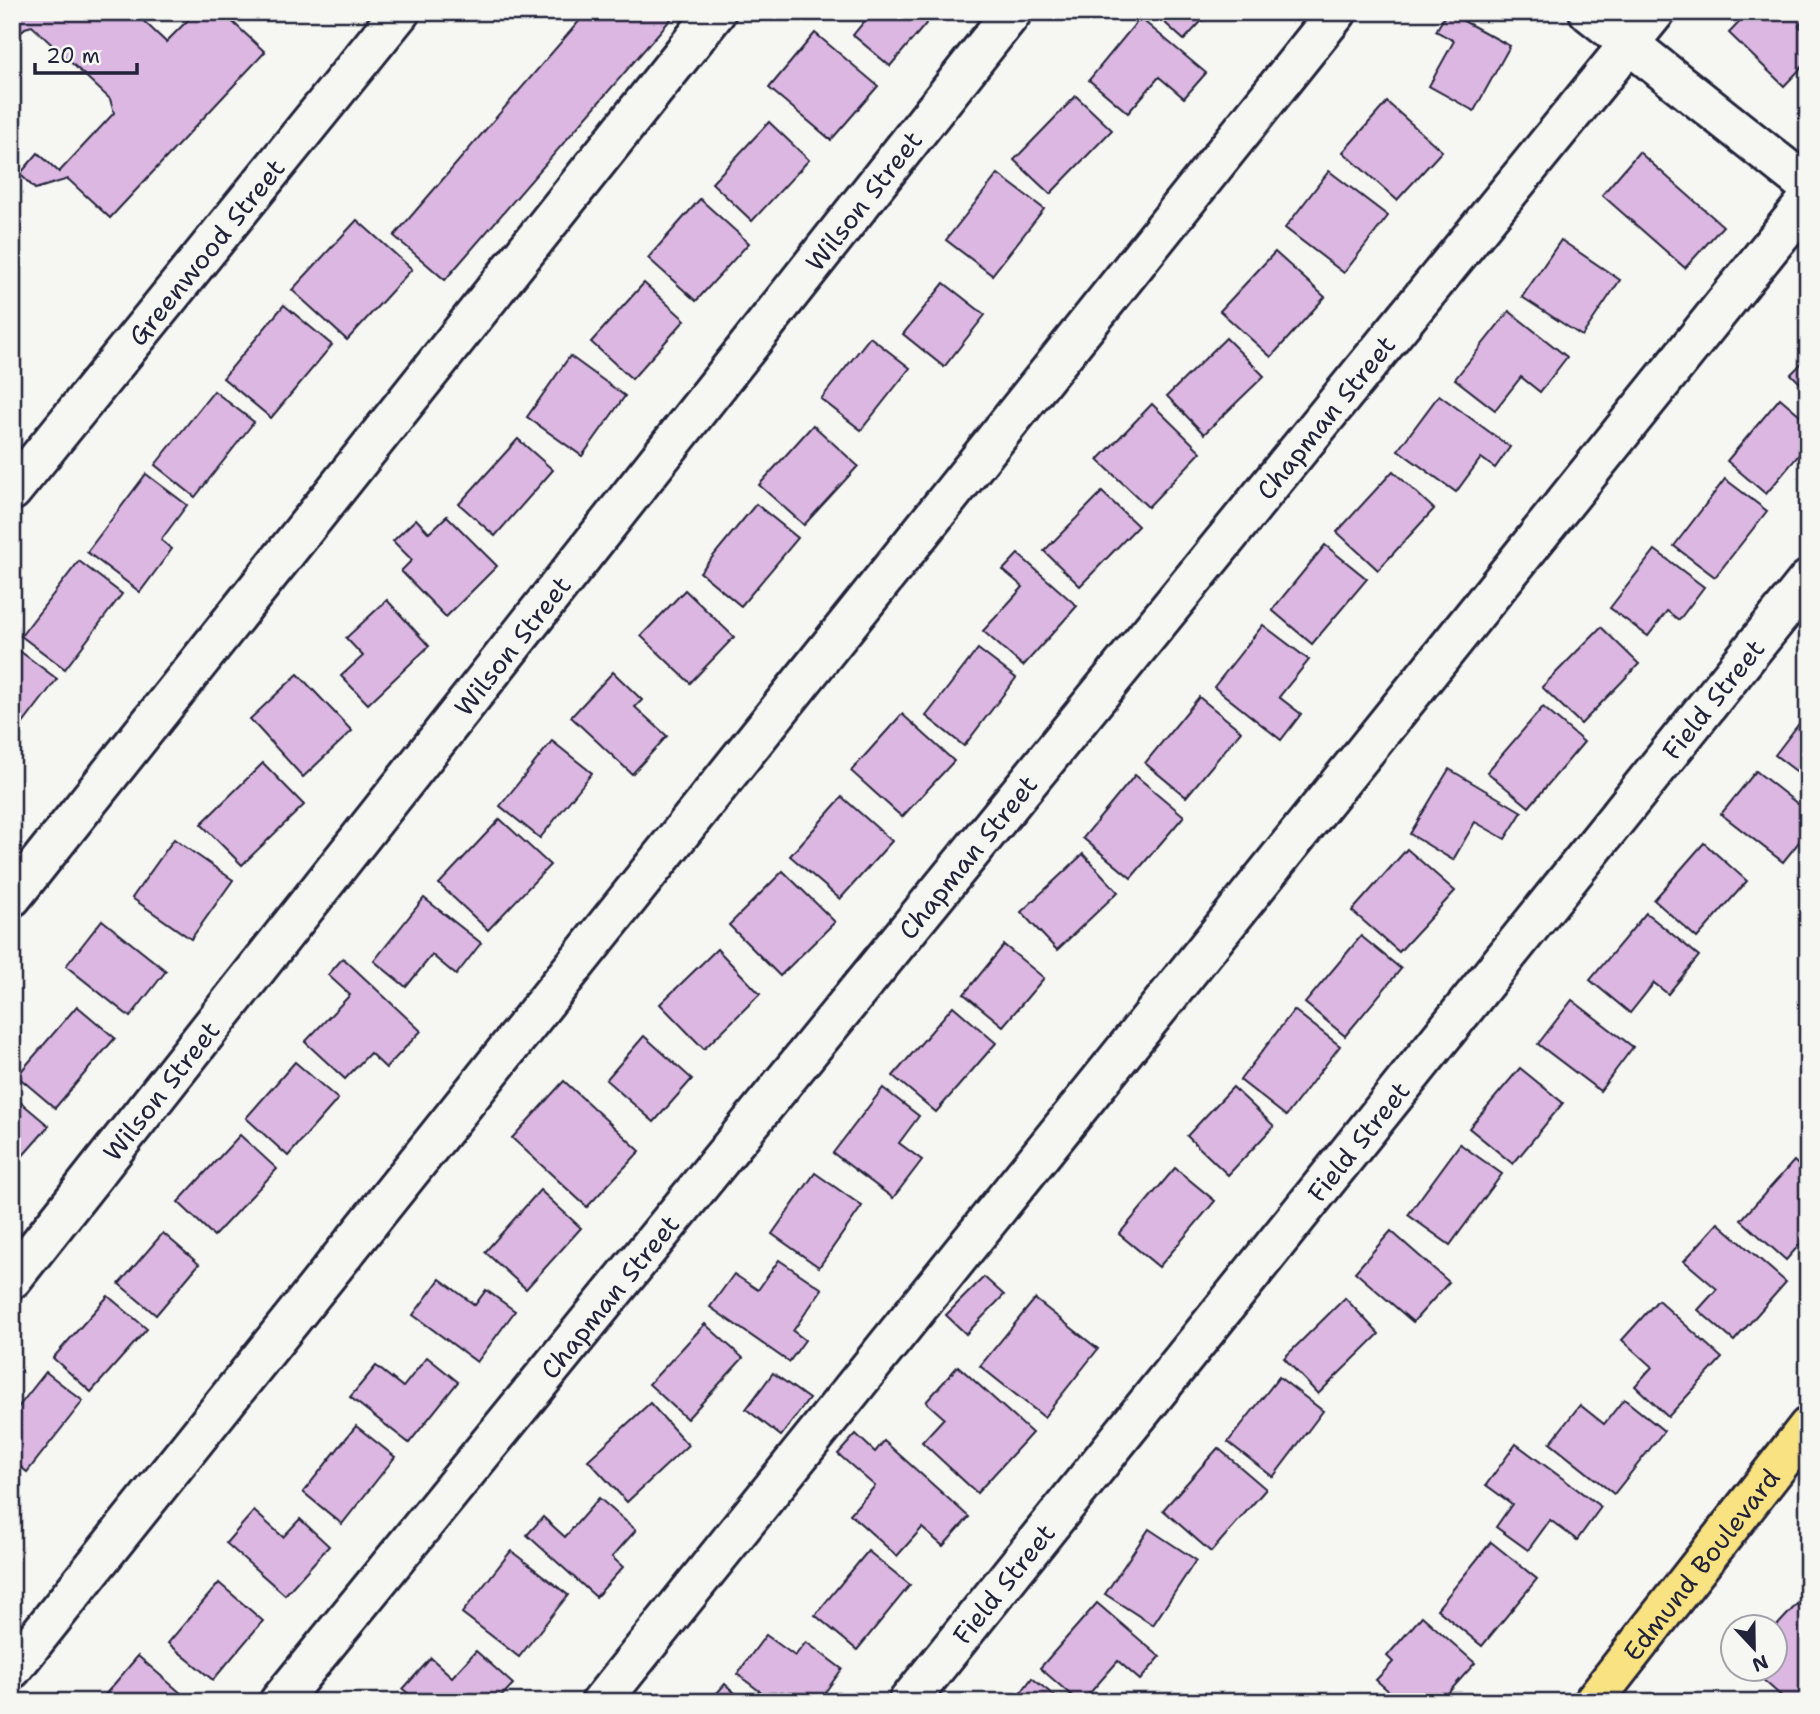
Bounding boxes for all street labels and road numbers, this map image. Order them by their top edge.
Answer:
street label: Wilson Street [797,123,929,278]
street label: Greenwood Street [120,151,292,352]
street label: Chapman Street [1248,328,1403,506]
street label: Wilson Street [446,568,578,723]
street label: Field Street [1654,631,1772,766]
street label: Chapman Street [890,767,1045,946]
street label: Wilson Street [94,1013,227,1168]
street label: Field Street [1299,1074,1417,1209]
street label: Chapman Street [532,1207,687,1386]
street label: Edmund Boulevard [1615,1461,1787,1668]
street label: Field Street [944,1516,1062,1651]

